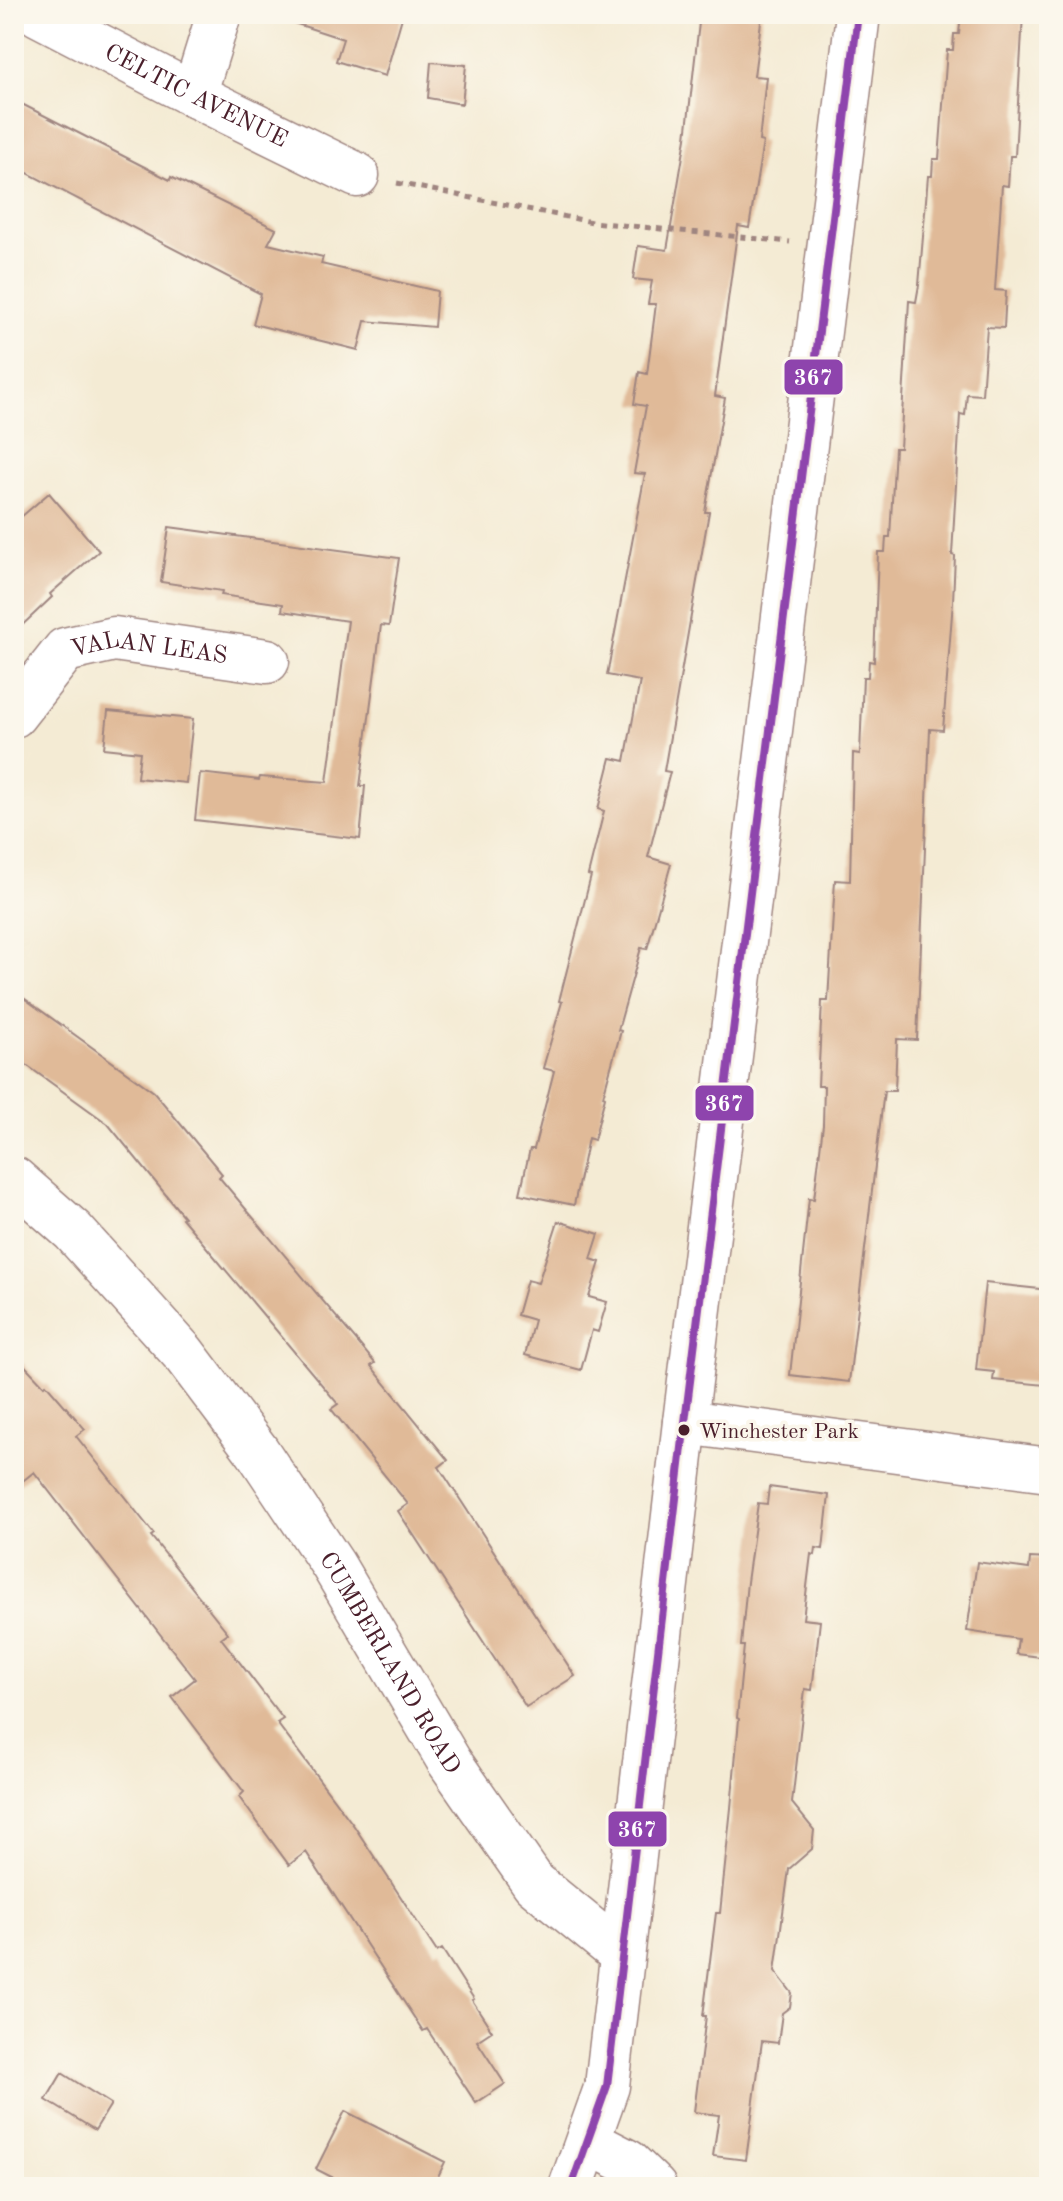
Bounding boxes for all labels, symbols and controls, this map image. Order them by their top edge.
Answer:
street label: CELTIC AVENUE [100,41,291,153]
line badge: 367 [783,358,844,396]
text: 367 [794,368,832,390]
street label: VALAN LEAS [69,628,229,669]
line badge: 367 [694,1084,755,1122]
text: 367 [705,1094,743,1116]
place label: Winchester Park [699,1421,859,1443]
marker: Winchester Park [676,1422,692,1438]
street label: CUMBERLAND ROAD [314,1548,464,1779]
line badge: 367 [607,1810,668,1848]
text: 367 [618,1820,656,1842]

